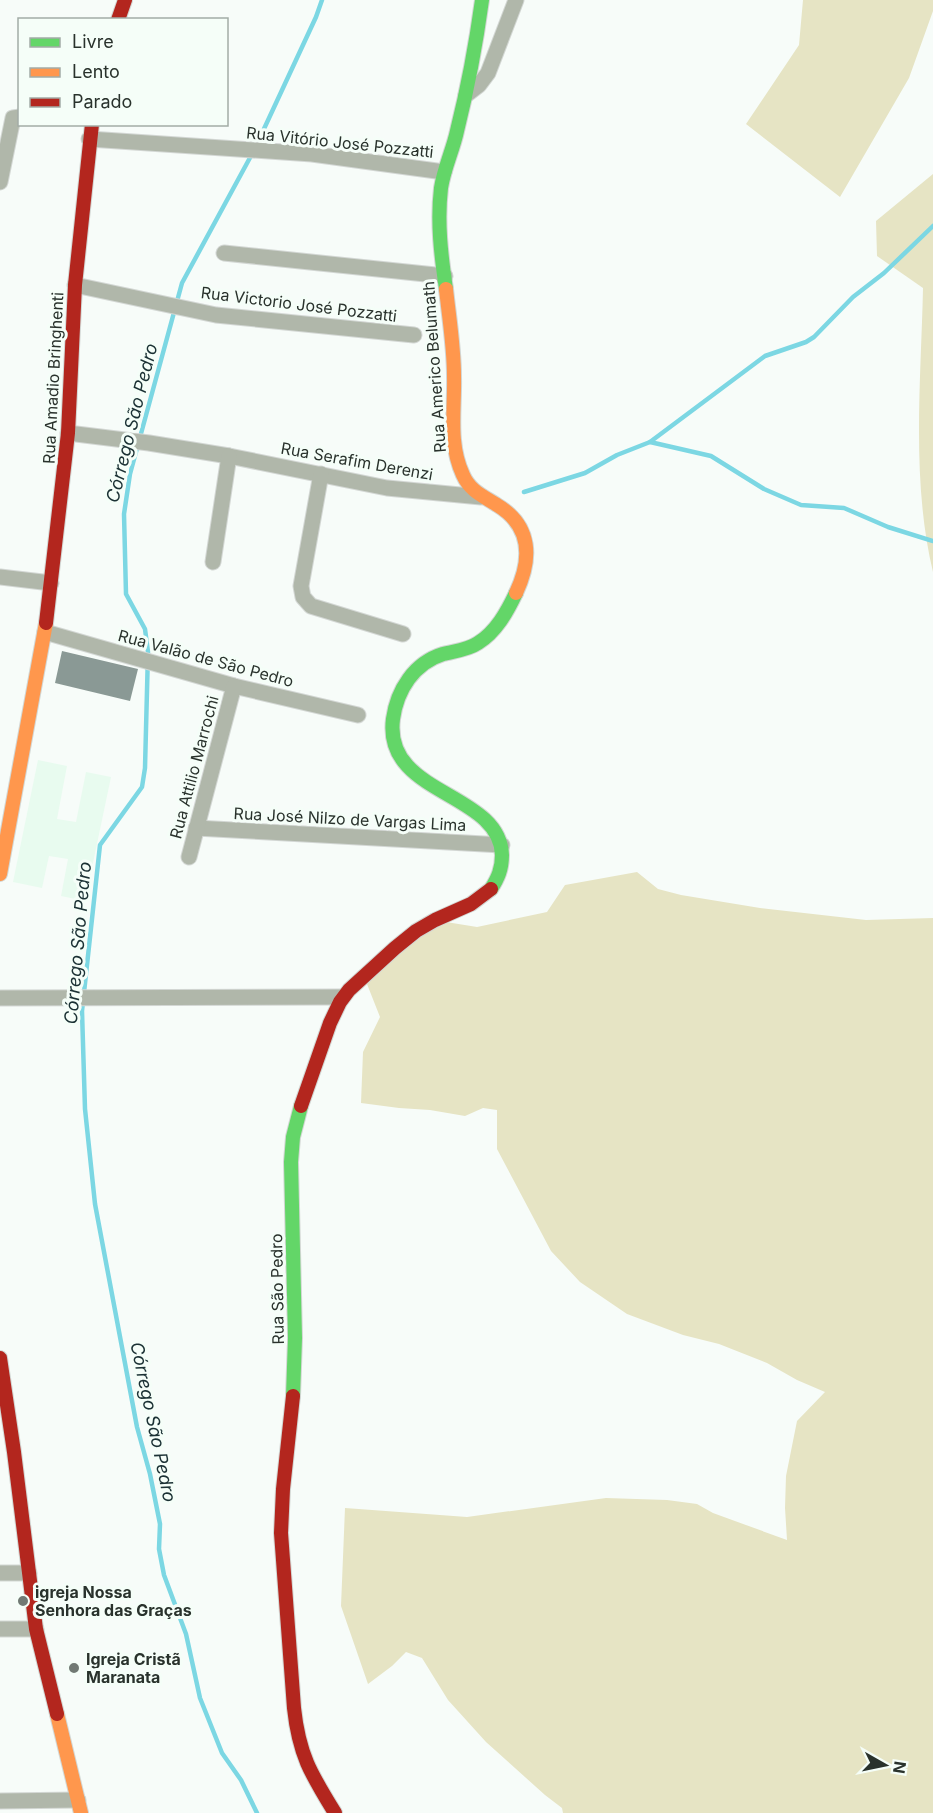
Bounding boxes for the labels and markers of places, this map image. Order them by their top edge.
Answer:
place label: igreja Nossa Senhora das Graças [35,1582,192,1620]
marker: igreja Nossa Senhora das Graças [16,1594,30,1608]
place label: Igreja Cristã Maranata [86,1649,181,1687]
marker: Igreja Cristã Maranata [67,1661,81,1675]

